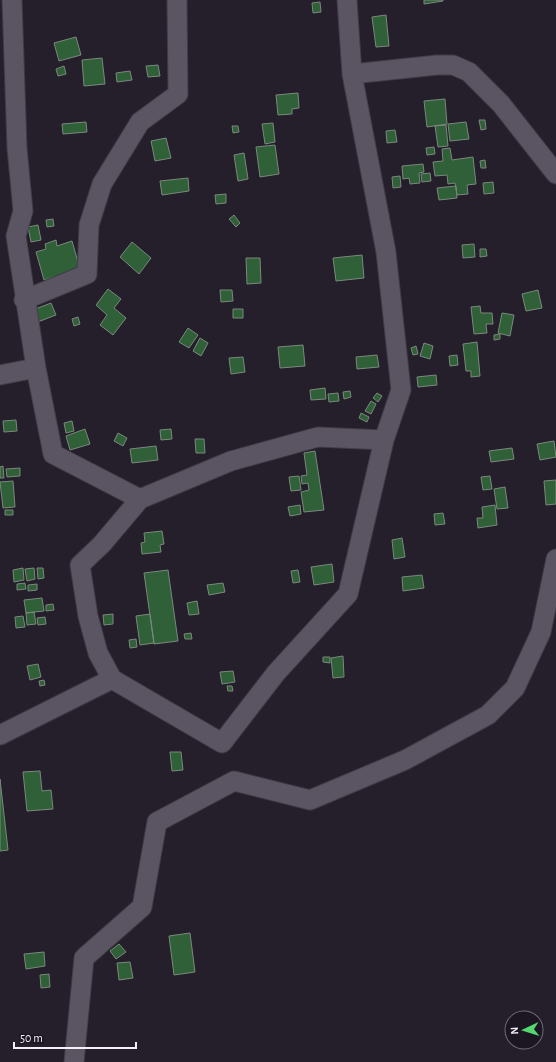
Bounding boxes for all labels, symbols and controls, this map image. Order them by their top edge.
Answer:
north arrow [504,1010,544,1050]
scale bar [14,1024,136,1050]
text: N [509,1026,520,1035]
text: 50 m [20,1032,43,1044]

